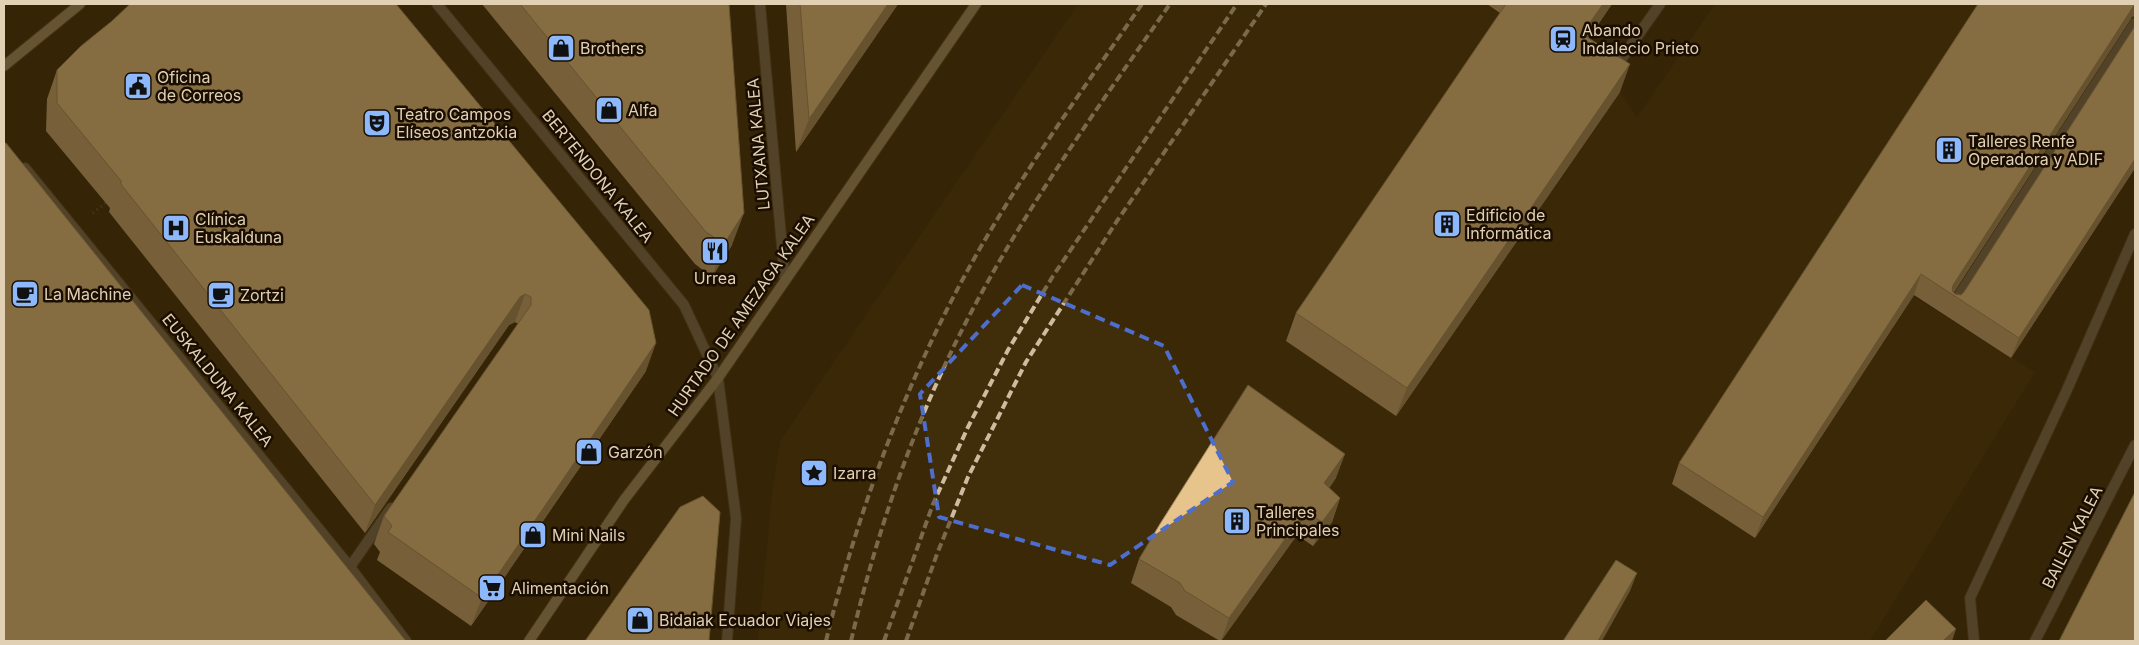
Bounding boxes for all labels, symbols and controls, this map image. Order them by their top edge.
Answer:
place label: Abando Indalecio Prieto [1582,20,1699,58]
station icon: Abando Indalecio Prieto [1548,24,1578,54]
shop icon: Brothers [546,33,576,63]
place label: Brothers [580,38,644,58]
place label: Oficina de Correos [157,67,241,105]
public building icon: Oficina de Correos [123,71,153,101]
street label: LUTXANA KALEA [742,77,774,211]
shop icon: Alfa [594,95,624,125]
place label: Alfa [628,100,658,120]
place label: Teatro Campos Elíseos antzokia [396,104,517,142]
street label: BERTENDONA KALEA [538,105,658,247]
theatre icon: Teatro Campos Elíseos antzokia [362,108,392,138]
place label: Talleres Renfe Operadora y ADIF [1968,131,2103,169]
building icon: Talleres Renfe Operadora y ADIF [1934,135,1964,165]
place label: Edificio de Informática [1466,205,1551,243]
place label: Clínica Euskalduna [195,209,282,247]
building icon: Edificio de Informática [1432,209,1462,239]
street label: HURTADO DE AMEZAGA KALEA [663,210,819,420]
hospital icon: Clínica Euskalduna [161,213,191,243]
restaurant icon: Urrea [700,236,730,266]
place label: Urrea [694,268,736,288]
cafe icon: La Machine [10,279,40,309]
cafe icon: Zortzi [206,280,236,310]
place label: La Machine [44,284,131,304]
place label: Zortzi [240,285,284,305]
street label: EUSKALDUNA KALEA [158,310,278,450]
shop icon: Garzón [574,437,604,467]
place label: Garzón [608,442,663,462]
place icon: Izarra [799,458,829,488]
place label: Izarra [833,463,876,483]
street label: BAILEN KALEA [2038,482,2106,592]
place label: Talleres Principales [1256,502,1339,540]
building icon: Talleres Principales [1222,506,1252,536]
shop icon: Mini Nails [518,520,548,550]
place label: Mini Nails [552,525,625,545]
supermarket icon: Alimentación [477,573,507,603]
place label: Alimentación [511,578,609,598]
shop icon: Bidaiak Ecuador Viajes [625,605,655,635]
place label: Bidaiak Ecuador Viajes [659,610,831,630]

